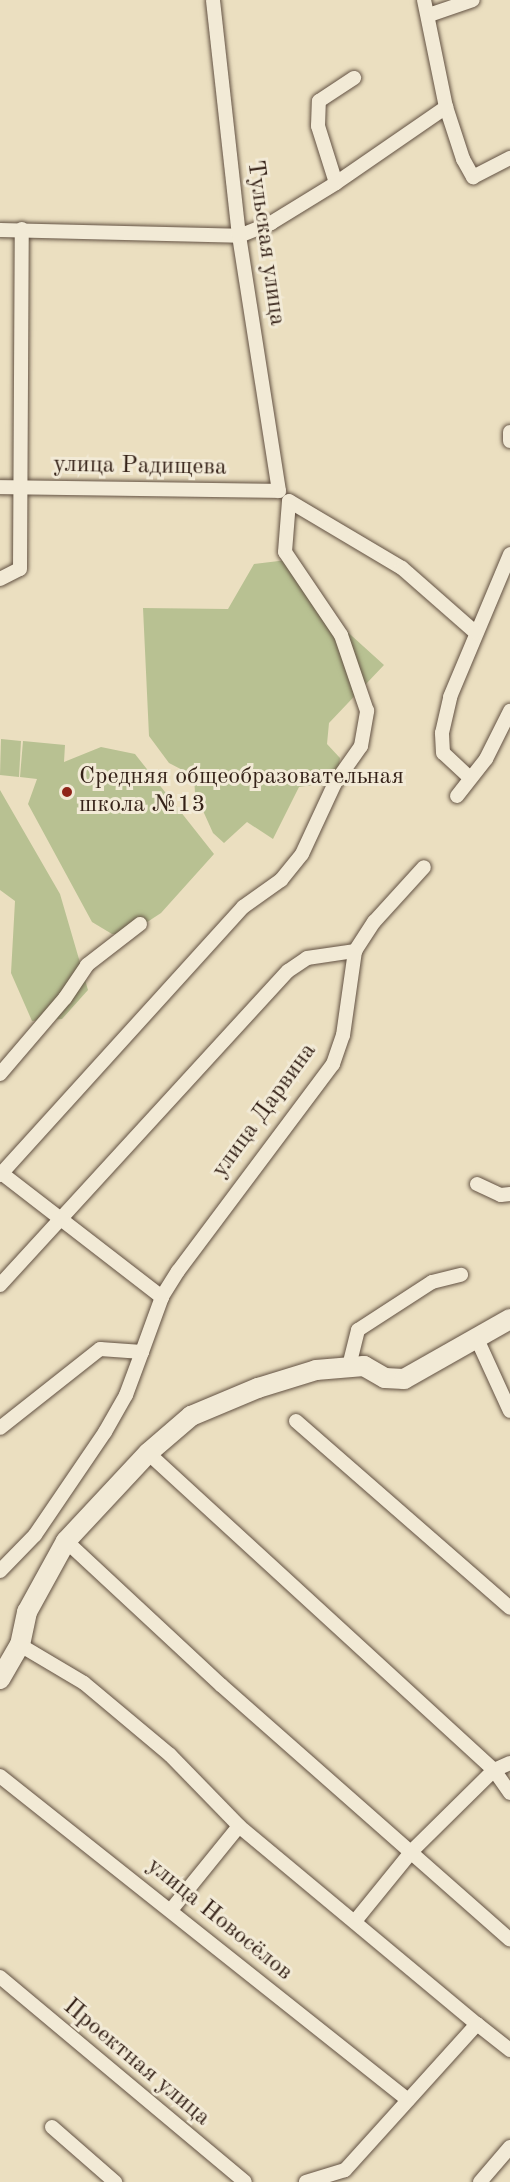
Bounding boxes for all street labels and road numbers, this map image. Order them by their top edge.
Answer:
street label: Тульская улица [239,158,291,328]
street label: улица Радищева [53,451,227,483]
street label: улица Дарвина [206,1038,324,1184]
street label: улица Новосёлов [140,1852,298,1988]
street label: Проектная улица [57,1993,215,2133]

